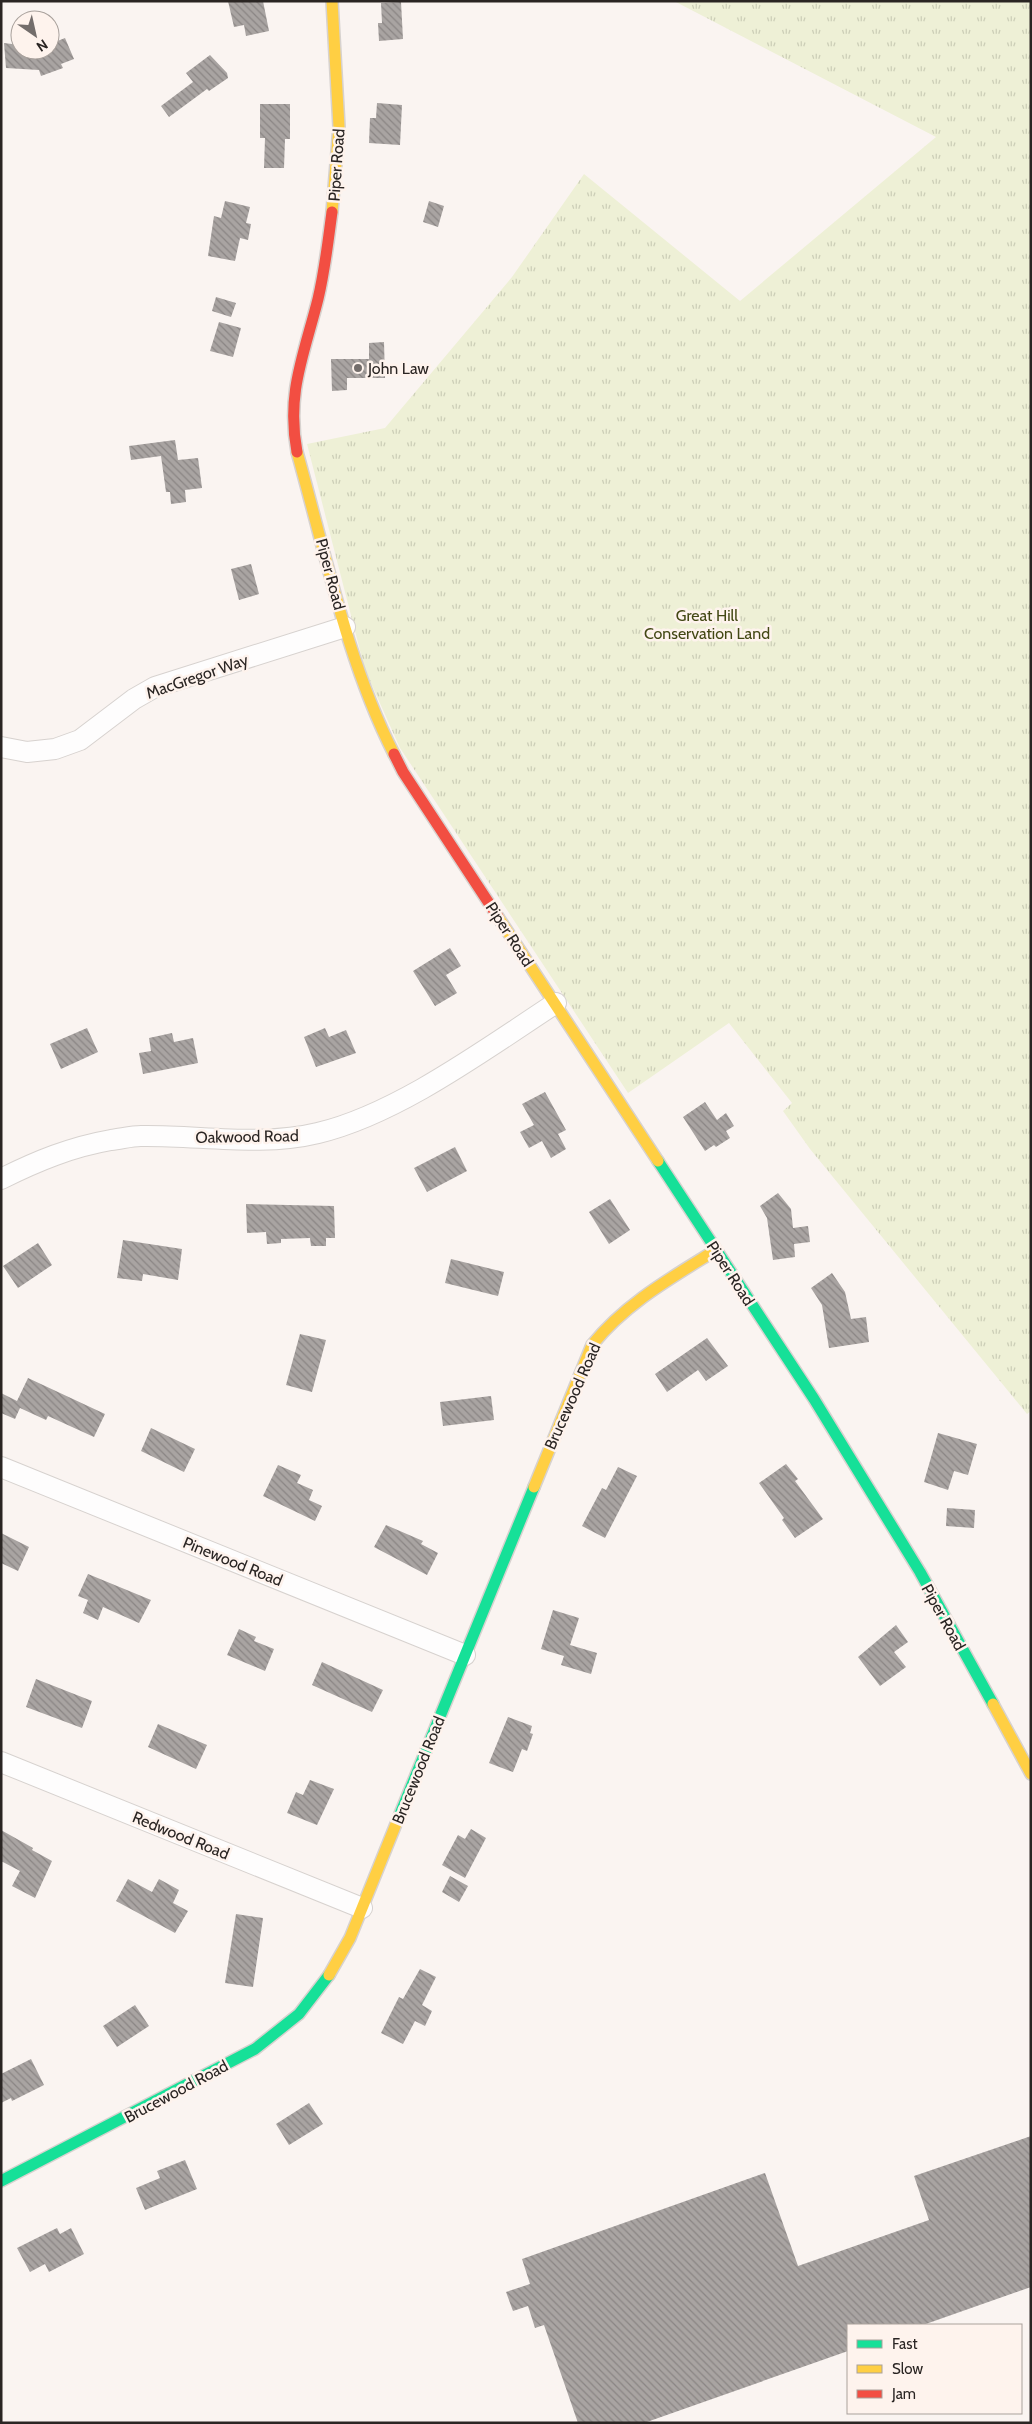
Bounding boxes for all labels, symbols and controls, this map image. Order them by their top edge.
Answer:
north arrow [10,10,60,60]
text: N [33,36,51,56]
street label: Piper Road [324,128,349,202]
place label: John Law [367,359,429,378]
marker: John Law [352,362,364,374]
street label: Piper Road [312,536,349,612]
park label: Great Hill Conservation Land [644,606,770,643]
street label: MacGregor Way [144,650,251,703]
street label: Piper Road [482,899,537,970]
street label: Oakwood Road [195,1126,299,1147]
street label: Piper Road [703,1238,758,1309]
street label: Brucewood Road [540,1340,604,1452]
street label: Pinewood Road [180,1533,285,1590]
street label: Piper Road [918,1581,970,1654]
street label: Brucewood Road [388,1714,449,1827]
street label: Redwood Road [130,1807,232,1864]
street label: Brucewood Road [121,2056,231,2127]
legend [847,2324,1022,2414]
text: Fast [892,2335,917,2353]
text: Slow [892,2360,923,2378]
text: Jam [891,2385,916,2403]

